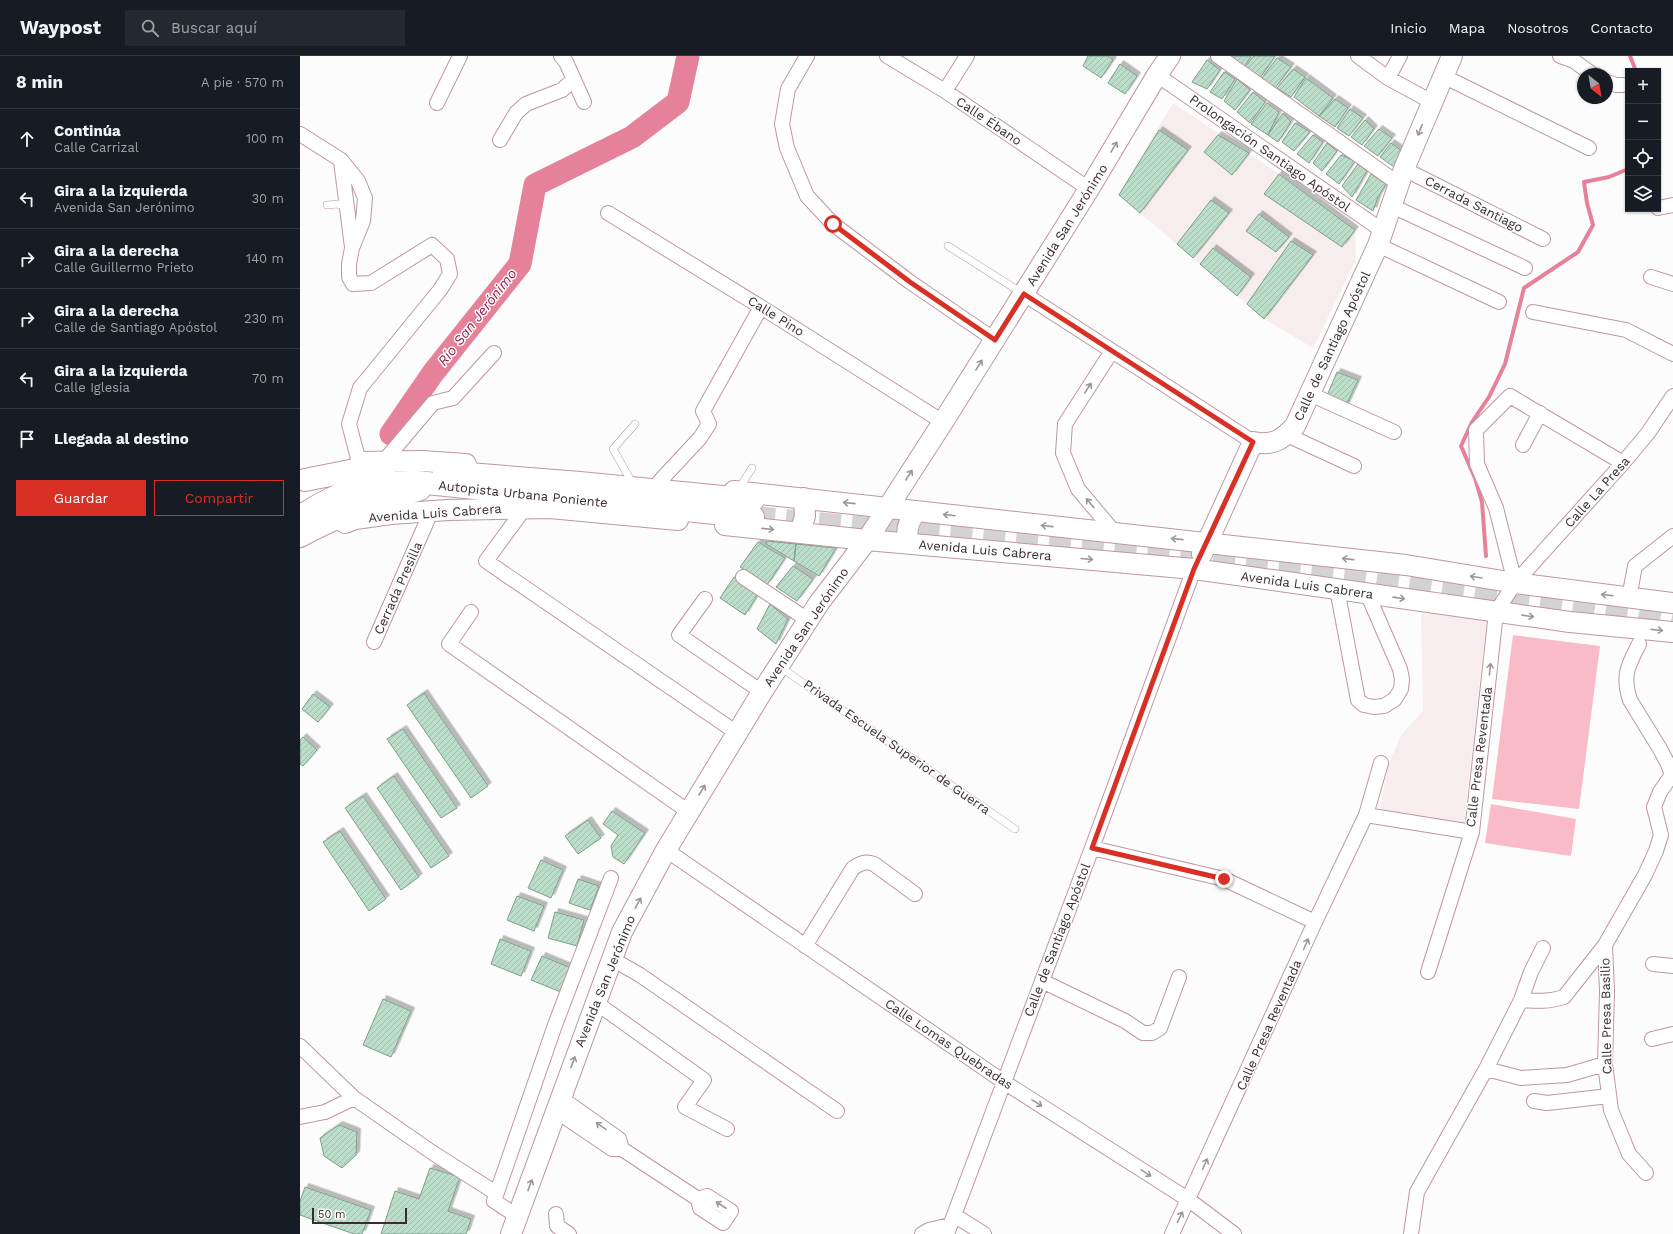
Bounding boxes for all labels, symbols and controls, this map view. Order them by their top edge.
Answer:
search box [125,10,405,46]
text: Waypost [20,16,101,39]
icon: search [139,17,161,39]
text: Buscar aquí [171,19,257,37]
text: Inicio [1390,20,1427,36]
text: Mapa [1449,20,1485,36]
text: Nosotros [1507,20,1569,36]
text: Contacto [1591,20,1653,36]
north arrow [1577,68,1613,104]
map controls [1625,68,1661,212]
button: + [1625,68,1661,104]
text: 8 min [16,72,63,92]
text: A pie · 570 m [201,75,284,90]
street label: Prolongación Santiago Apóstol [1187,92,1353,214]
street label: Calle Ébano [953,93,1025,149]
button: − [1625,104,1661,140]
text: Continúa [54,122,121,140]
one-way arrow [1416,124,1423,136]
icon: ahead [16,128,38,150]
text: 100 m [246,131,284,146]
text: Calle Carrizal [54,140,139,155]
button: locate [1625,140,1661,176]
one-way arrow [1110,141,1118,153]
street label: Avenida San Jerónimo [1023,161,1111,289]
street label: Cerrada Santiago [1422,173,1526,235]
button: layers [1625,176,1661,212]
text: Gira a la izquierda [54,182,187,200]
icon: left [16,188,38,210]
text: 30 m [252,191,284,206]
text: Avenida San Jerónimo [54,200,195,215]
route start [824,215,842,233]
text: Gira a la derecha [54,242,179,260]
icon: right [16,248,38,270]
text: 140 m [246,251,284,266]
text: Calle Guillermo Prieto [54,260,194,275]
water label: Río San Jerónimo [434,265,520,369]
street label: Calle de Santiago Apóstol [1291,269,1373,423]
street label: Calle Pino [745,293,807,339]
text: Gira a la derecha [54,302,179,320]
icon: right [16,308,38,330]
text: 230 m [244,311,284,326]
text: Calle de Santiago Apóstol [54,320,217,335]
one-way arrow [975,360,983,371]
text: Gira a la izquierda [54,362,187,380]
icon: left [16,368,38,390]
text: 70 m [252,371,284,386]
text: Calle Iglesia [54,380,130,395]
one-way arrow [1084,383,1092,394]
icon: arrive [16,428,38,450]
text: Llegada al destino [54,430,189,448]
street label: Calle La Presa [1561,453,1633,531]
one-way arrow [905,470,913,481]
street label: Autopista Urbana Poniente [438,478,608,510]
button: Guardar [16,480,146,516]
button: Compartir [154,480,284,516]
one-way arrow [1086,498,1095,509]
one-way arrow [843,500,856,507]
street label: Avenida Luis Cabrera [368,501,503,525]
one-way arrow [943,511,956,519]
one-way arrow [1041,522,1054,530]
one-way arrow [761,526,774,533]
one-way arrow [1171,536,1184,543]
street label: Avenida Luis Cabrera [918,537,1053,563]
street label: Cerrada Presilla [371,539,425,637]
one-way arrow [1341,555,1354,562]
one-way arrow [1080,556,1093,563]
street label: Avenida San Jerónimo [760,564,852,689]
street label: Avenida Luis Cabrera [1240,568,1375,602]
one-way arrow [1470,573,1483,581]
one-way arrow [1600,591,1613,599]
one-way arrow [1392,594,1405,602]
one-way arrow [1521,612,1534,620]
one-way arrow [1650,627,1663,634]
one-way arrow [1486,662,1494,675]
street label: Privada Escuela Superior de Guerra [801,676,994,818]
street label: Calle Presa Reventada [1463,685,1495,828]
one-way arrow [699,784,707,796]
street label: Calle de Santiago Apóstol [1021,861,1093,1019]
route end [1215,870,1233,888]
one-way arrow [634,897,642,909]
street label: Avenida San Jerónimo [572,913,638,1049]
one-way arrow [1302,939,1310,951]
street label: Calle Presa Reventada [1233,957,1305,1093]
street label: Calle Presa Basilio [1597,957,1615,1074]
street label: Calle Lomas Quebradas [882,996,1016,1092]
one-way arrow [570,1057,578,1069]
one-way arrow [1031,1099,1042,1107]
one-way arrow [596,1122,607,1130]
one-way arrow [1202,1159,1209,1171]
one-way arrow [1140,1169,1151,1177]
one-way arrow [526,1179,534,1191]
one-way arrow [716,1201,727,1209]
scale bar [312,1206,407,1225]
text: 50 m [318,1208,345,1221]
one-way arrow [1177,1211,1184,1223]

